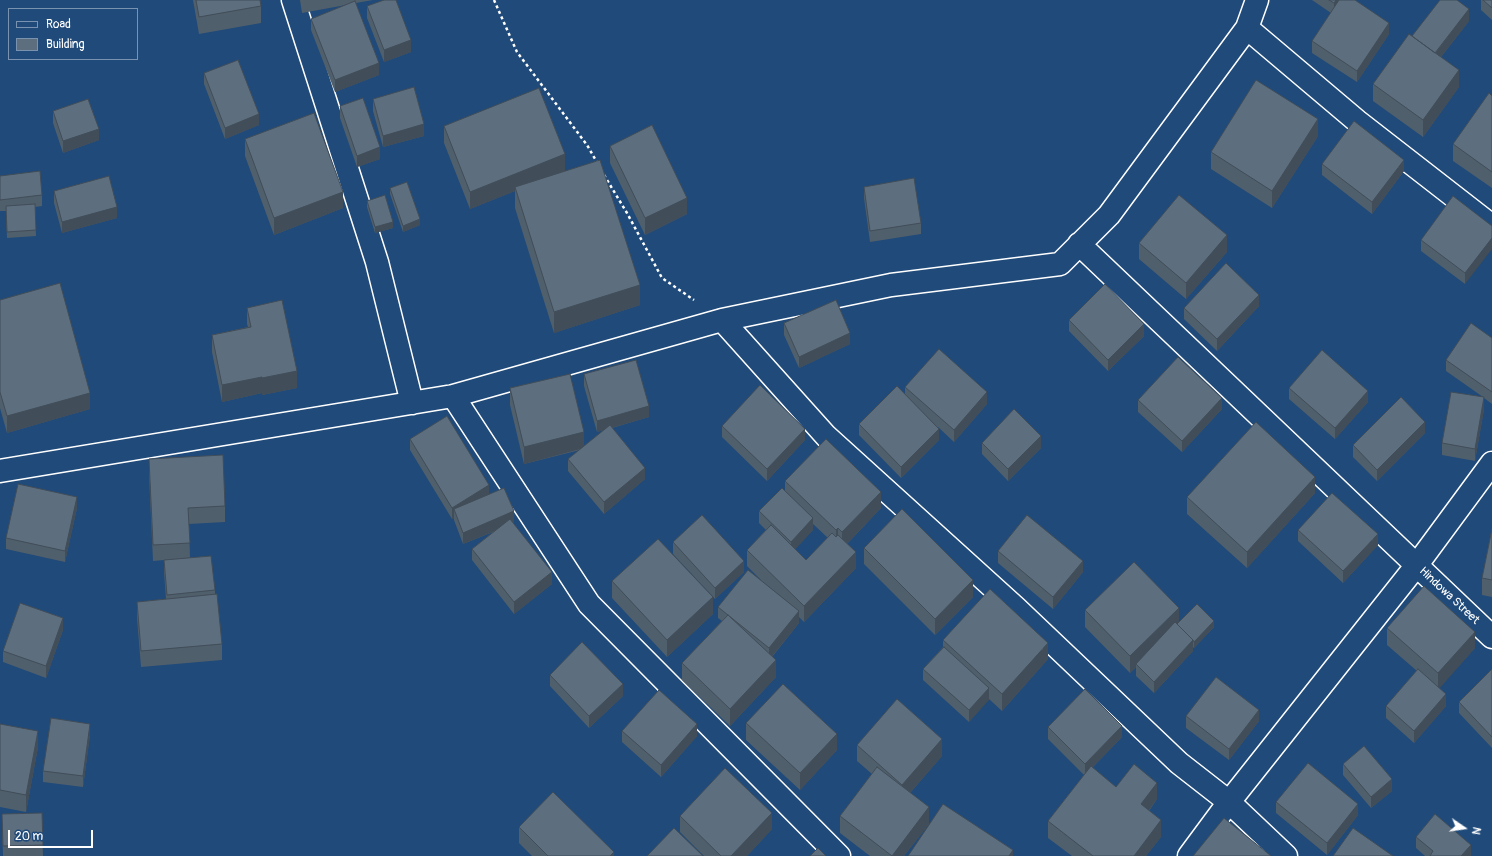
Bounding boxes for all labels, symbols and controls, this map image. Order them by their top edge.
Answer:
legend [8,8,138,60]
text: Road [46,17,71,32]
text: Building [46,37,85,52]
street label: Hindowa Street [1416,564,1482,628]
north arrow [1444,808,1484,848]
scale bar [10,822,95,848]
text: N [1469,826,1483,836]
text: 20 m [15,829,43,844]

